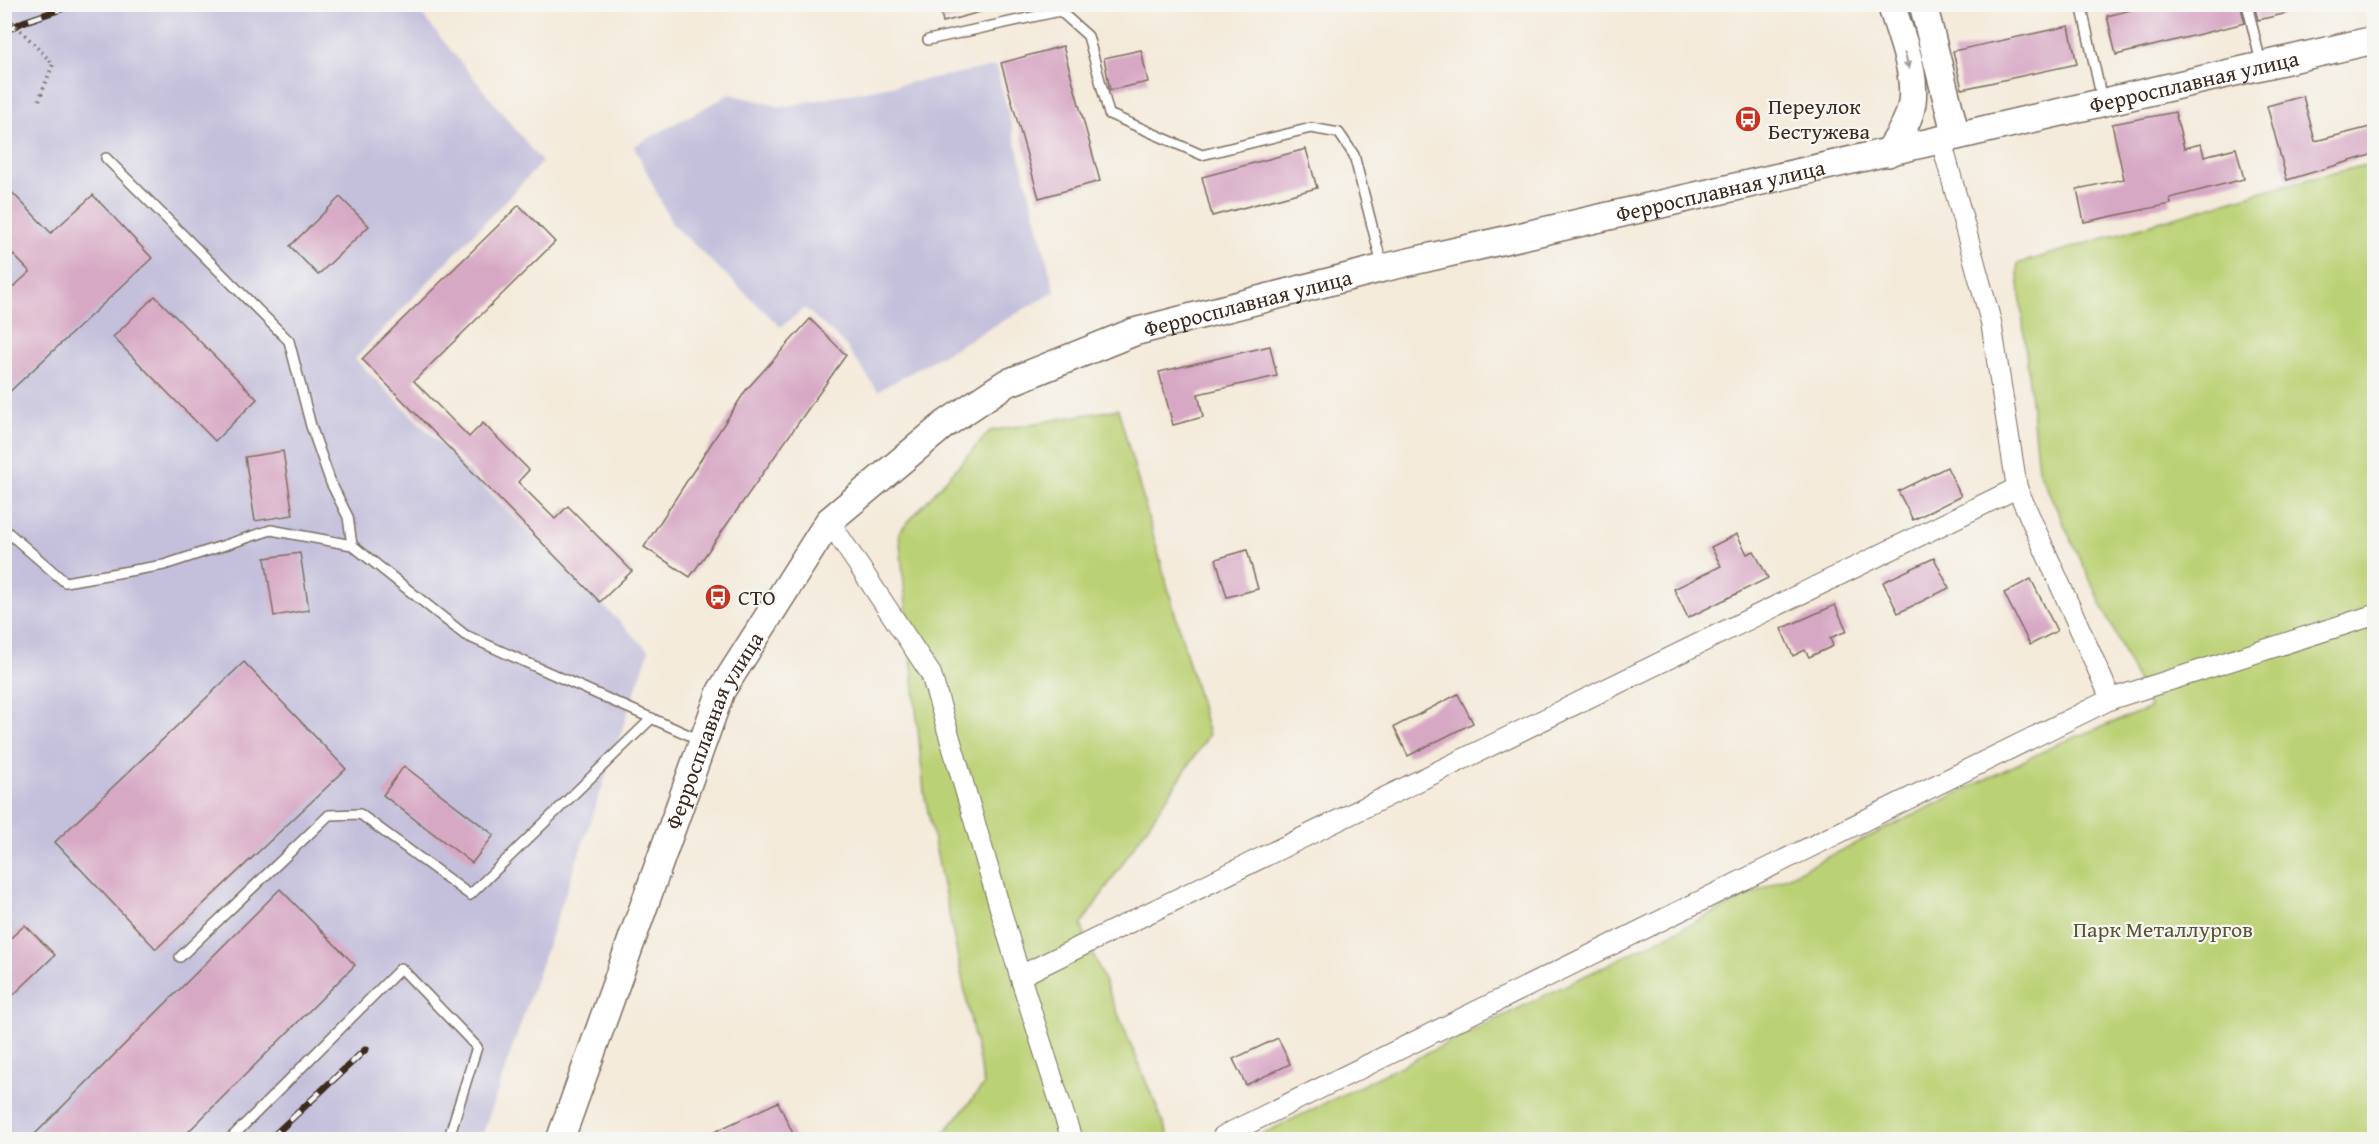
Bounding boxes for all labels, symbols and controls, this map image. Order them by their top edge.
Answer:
street label: Ферросплавная улица [2086,42,2302,121]
one-way arrow [1903,52,1912,70]
place label: Переулок Бестужева [1768,90,1871,147]
bus stop icon: Переулок Бестужева [1733,104,1763,134]
street label: Ферросплавная улица [1613,151,1829,230]
street label: Ферросплавная улица [1140,261,1356,345]
place label: СТО [738,581,776,613]
bus stop icon: СТО [703,582,733,612]
street label: Ферросплавная улица [657,625,771,834]
park label: Парк Металлургов [2073,913,2253,945]

